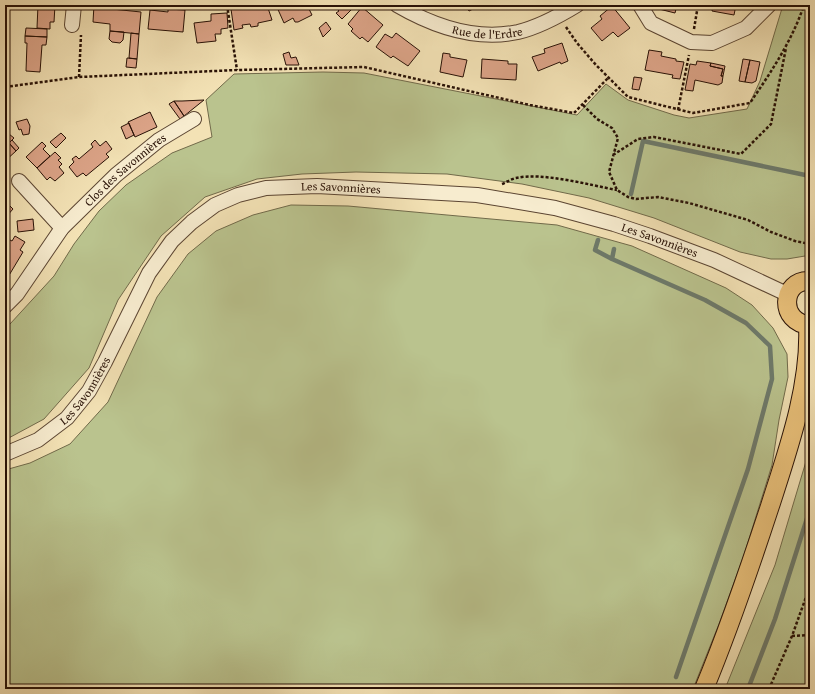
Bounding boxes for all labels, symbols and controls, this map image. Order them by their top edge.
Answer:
street label: Rue de l'Erdre [451,20,525,43]
street label: Clos des Savonnières [80,129,169,210]
street label: Les Savonnières [301,177,382,198]
street label: Les Savonnières [620,218,701,261]
street label: Les Savonnières [56,354,114,429]

